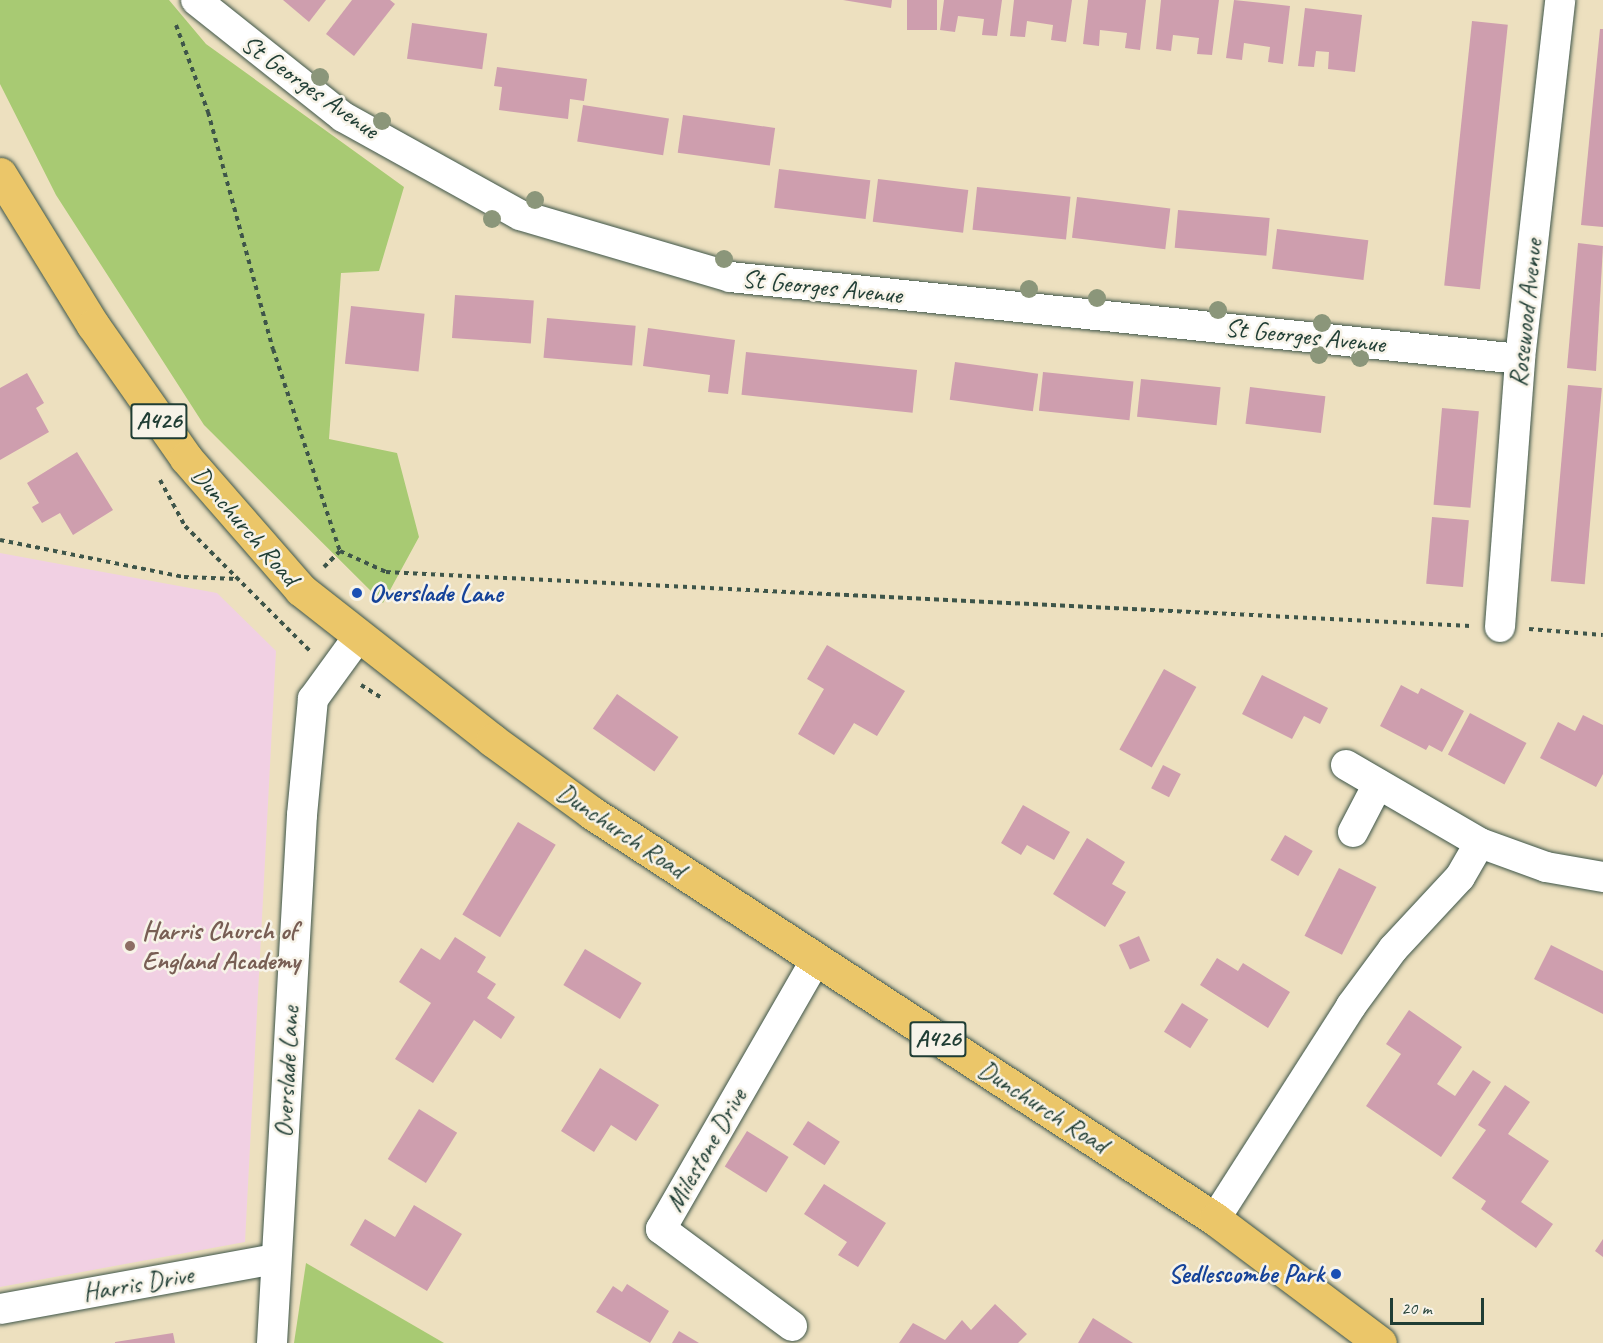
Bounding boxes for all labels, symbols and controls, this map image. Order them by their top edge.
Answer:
street label: St Georges Avenue [235,28,385,146]
street label: Rosewood Avenue [1503,238,1549,388]
street label: St Georges Avenue [741,263,903,311]
street label: St Georges Avenue [1224,312,1386,360]
road number: A426 [129,400,189,442]
street label: Dunchurch Road [185,460,305,592]
place label: Overslade Lane [369,577,503,609]
marker: Overslade Lane [350,586,364,600]
street label: Dunchurch Road [551,777,691,885]
place label: Harris Church of England Academy [142,915,299,976]
marker: Harris Church of England Academy [123,939,137,953]
street label: Overslade Lane [268,1006,306,1138]
road number: A426 [908,1018,968,1060]
street label: Dunchurch Road [973,1054,1113,1160]
street label: Milestone Drive [658,1083,754,1217]
place label: Sedlescombe Park [1167,1258,1324,1290]
street label: Harris Drive [80,1259,196,1309]
marker: Sedlescombe Park [1329,1267,1343,1281]
scale bar [1393,1286,1488,1324]
text: 20 m [1401,1297,1432,1319]

